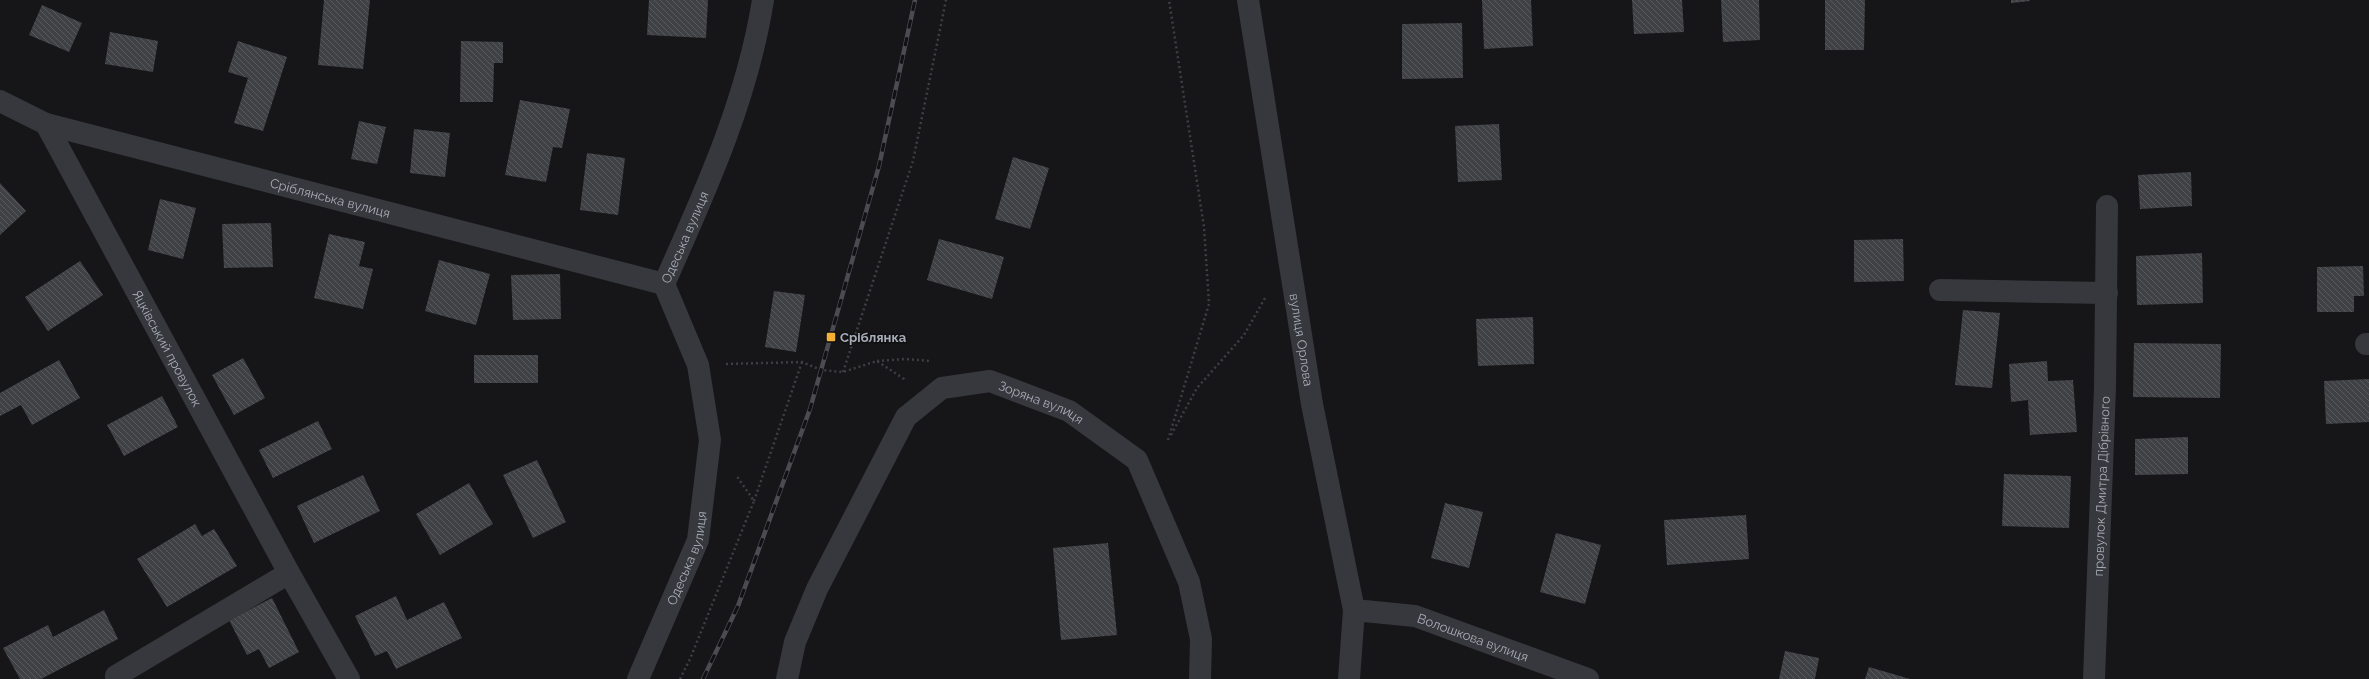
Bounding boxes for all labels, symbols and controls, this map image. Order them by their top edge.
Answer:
street label: Сріблянська вулиця [269,175,392,220]
street label: Одеська вулиця [658,189,711,286]
street label: Яцківський провулок [130,287,205,409]
street label: вулиця Орлова [1287,292,1317,387]
place label: Сріблянка [840,330,907,345]
marker: Сріблянка [825,331,837,343]
street label: Зоряна вулиця [997,377,1087,427]
street label: провулок Дмитра Дібрівного [2090,395,2112,577]
street label: Одеська вулиця [663,510,709,607]
street label: Волошкова вулиця [1415,610,1530,664]

